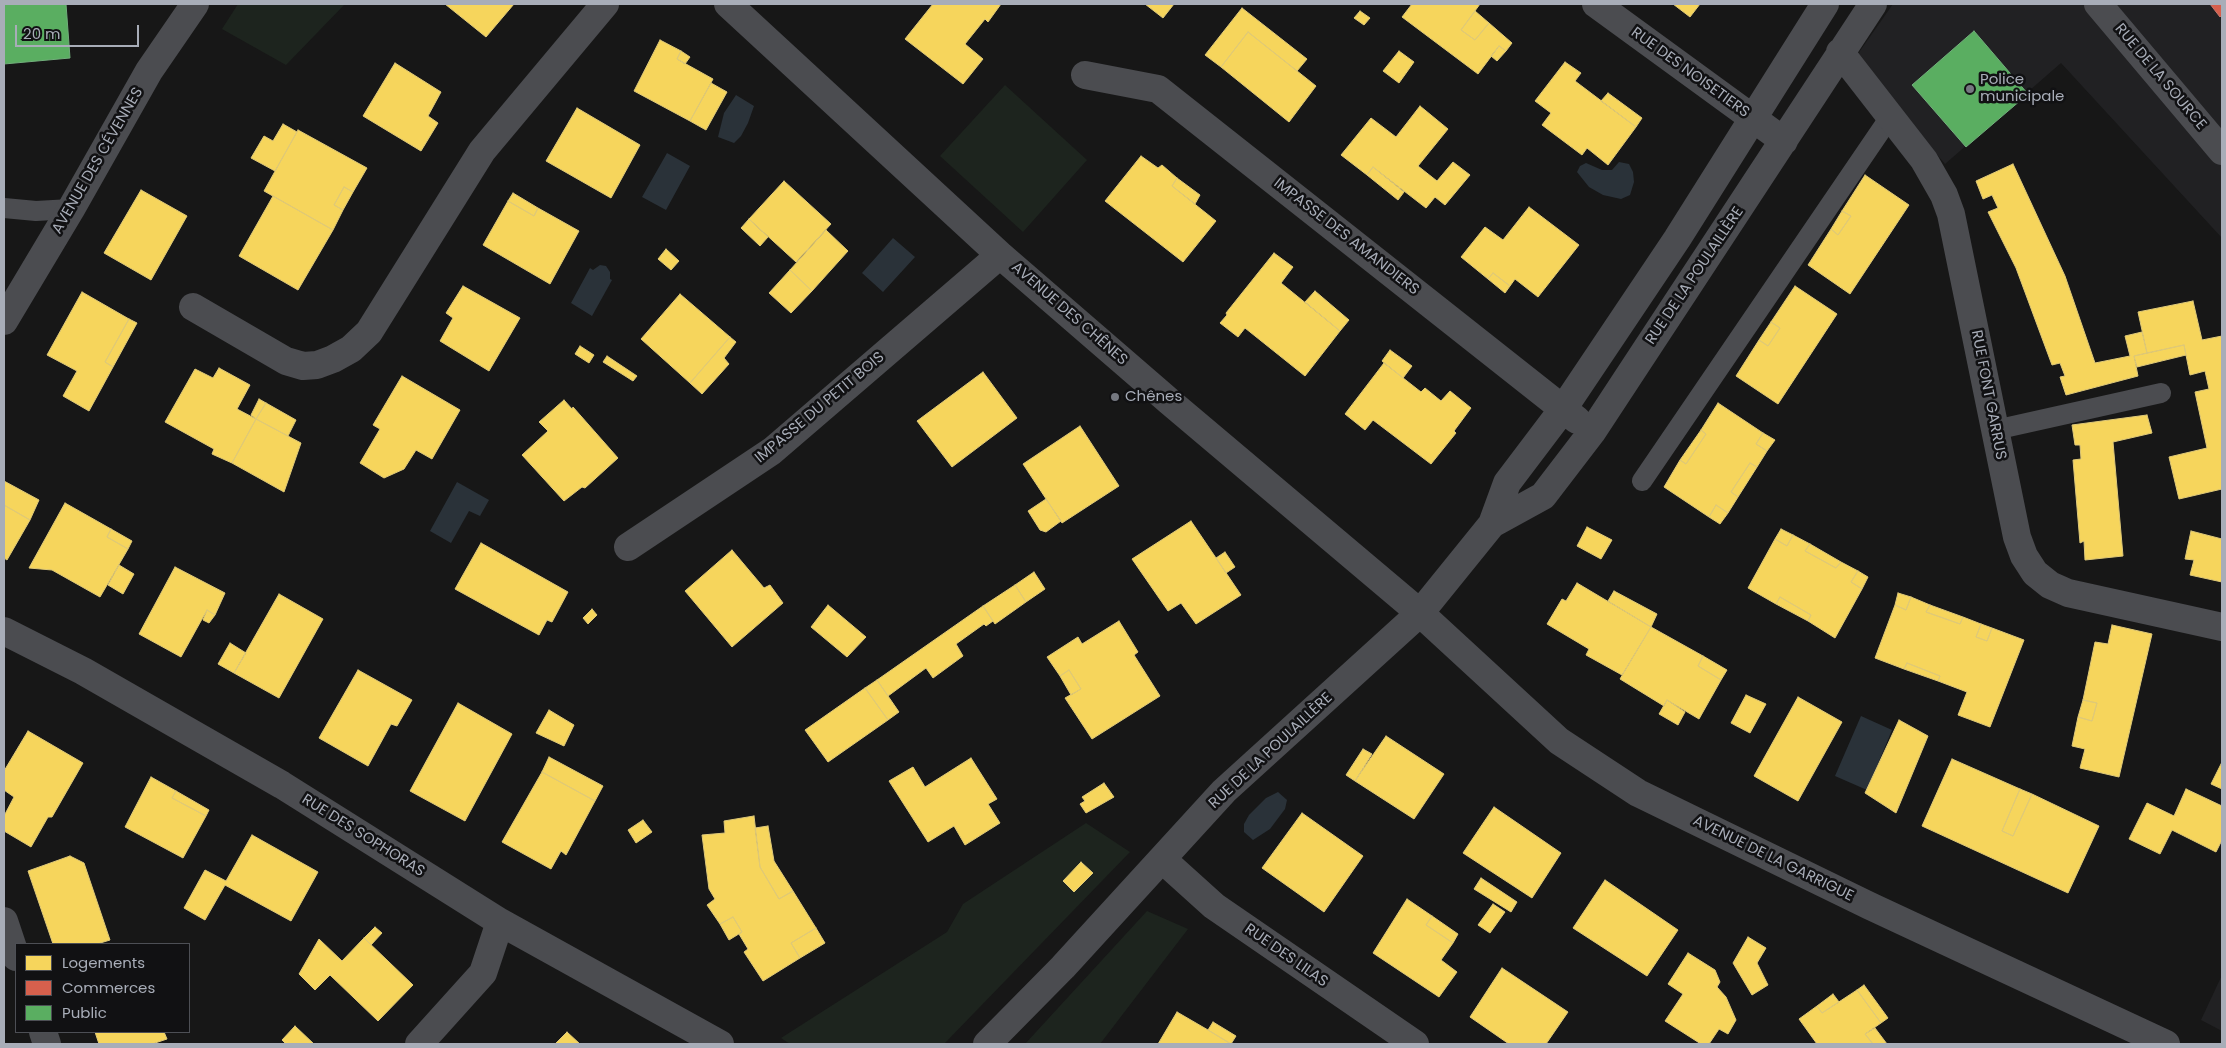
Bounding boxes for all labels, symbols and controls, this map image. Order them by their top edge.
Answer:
scale bar [18,15,141,47]
street label: RUE DE LA SOURCE [2110,20,2210,134]
text: 20 m [23,23,61,44]
street label: RUE DES NOISETIERS [1627,24,1753,122]
place label: Police municipale [1980,71,2064,106]
marker: Police municipale [1964,83,1976,95]
street label: AVENUE DES CÉVENNES [49,85,147,237]
street label: IMPASSE DES AMANDIERS [1270,175,1422,299]
street label: RUE DE LA POULAILLÈRE [1642,204,1748,348]
street label: AVENUE DES CHÊNES [1007,259,1131,369]
street label: RUE FONT GARRUS [1967,329,2009,461]
street label: IMPASSE DU PETIT BOIS [752,349,888,467]
place label: Chênes [1125,388,1182,406]
marker: Chênes [1109,391,1121,403]
street label: RUE DE LA POULAILLÈRE [1206,689,1336,813]
street label: RUE DES SOPHORAS [298,791,428,881]
street label: AVENUE DE LA GARRIGUE [1690,812,1856,906]
street label: RUE DES LILAS [1241,921,1331,991]
legend [15,943,190,1033]
text: Logements [62,952,145,973]
text: Commerces [62,977,155,998]
text: Public [62,1002,107,1023]

